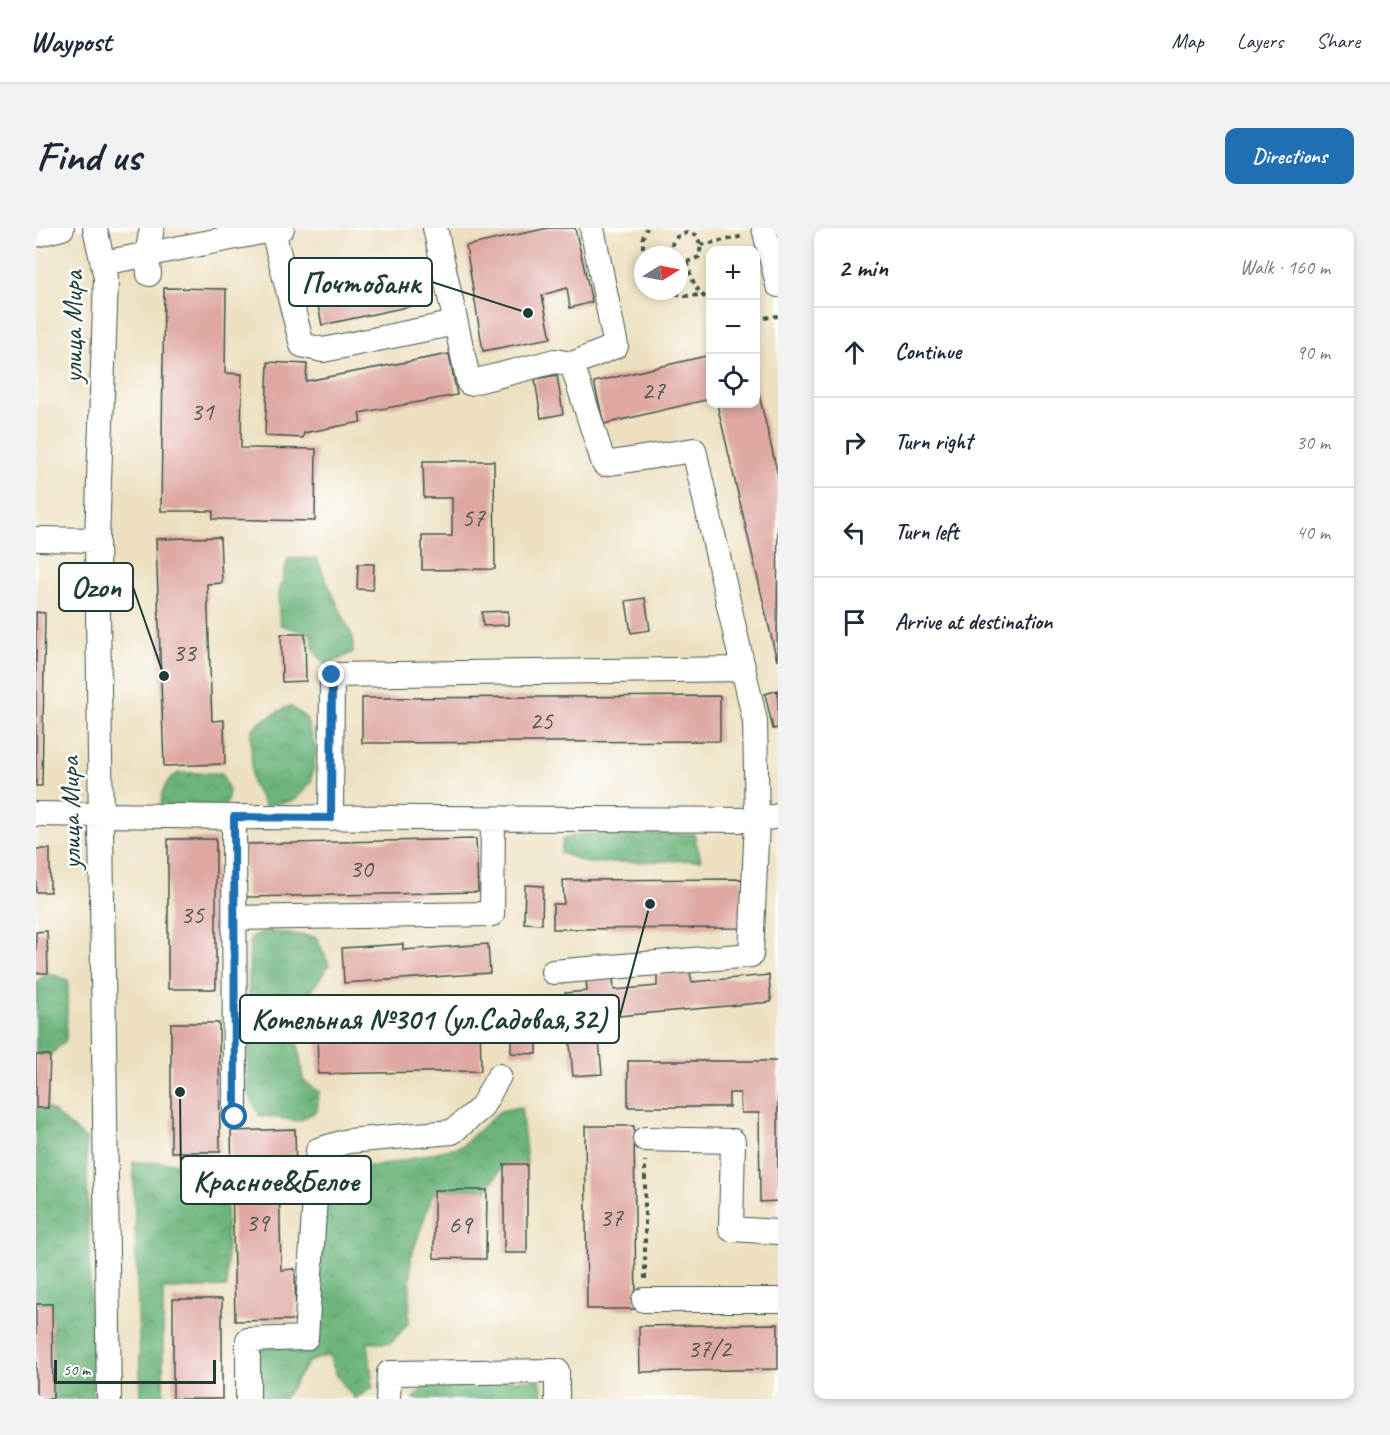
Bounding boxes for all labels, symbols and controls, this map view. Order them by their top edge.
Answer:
text: Waypost [30,24,111,59]
text: Map [1171,28,1204,54]
text: Layers [1237,28,1283,54]
text: Share [1316,28,1360,54]
button: Directions [1225,128,1354,184]
text: Find us [36,130,141,183]
north arrow [634,246,688,300]
map controls [706,246,760,408]
button: + [706,246,760,300]
text: 2 min [838,251,888,284]
text: Walk · 160 m [1240,255,1330,280]
callout: Почтобанк [289,258,432,306]
text: Почтобанк [301,264,423,302]
street label: улица Мира [55,269,90,385]
button: − [706,300,760,354]
icon: ahead [838,336,871,369]
text: Continue [895,338,961,366]
text: 90 m [1296,340,1330,365]
button: locate [706,354,760,408]
house number: 27 [641,374,666,407]
house number: 31 [190,395,215,428]
icon: right [838,426,871,459]
text: Turn right [895,428,972,456]
text: 30 m [1296,430,1330,455]
house number: 57 [461,501,486,534]
icon: left [838,516,871,549]
text: Turn left [895,518,959,546]
text: 40 m [1296,520,1330,545]
callout: Ozon [59,563,133,611]
text: Ozon [71,568,122,606]
icon: arrive [838,606,871,639]
text: Arrive at destination [895,608,1052,636]
house number: 33 [172,636,198,669]
route end [318,661,344,687]
house number: 25 [529,704,554,737]
street label: улица Мира [51,755,89,872]
house number: 30 [349,852,375,885]
house number: 35 [180,898,205,931]
callout: Котельная №301 (ул.Садовая,32) [240,995,619,1043]
text: Котельная №301 (ул.Садовая,32) [251,1000,609,1038]
route start [221,1103,247,1129]
callout: Красное&Белое [181,1156,371,1204]
text: Красное&Белое [193,1162,361,1200]
house number: 37 [599,1201,624,1234]
house number: 39 [245,1206,271,1239]
house number: 69 [448,1208,474,1241]
house number: 37/2 [687,1332,733,1365]
scale bar [54,1357,216,1384]
text: 50 m [63,1360,90,1380]

